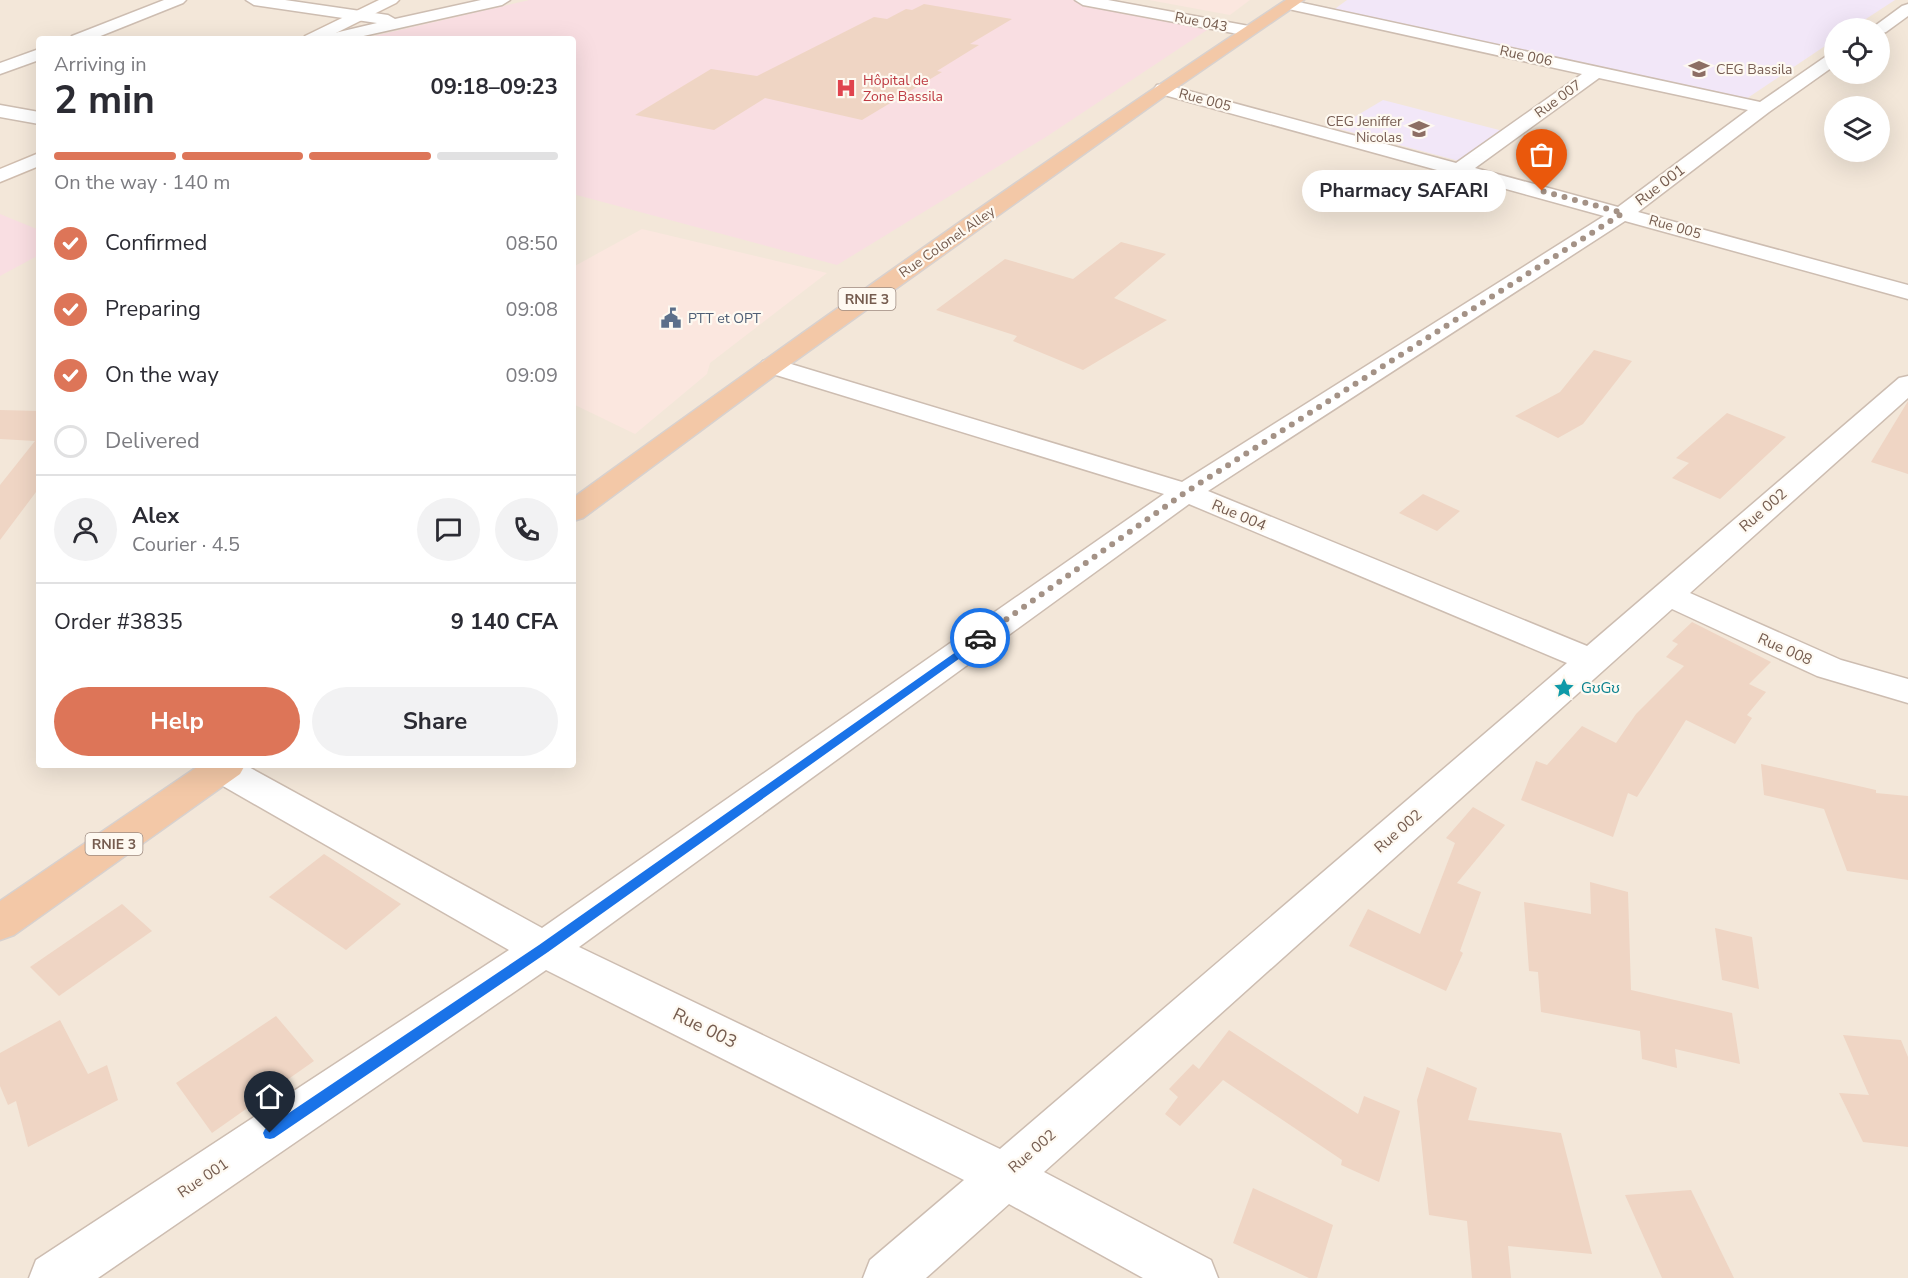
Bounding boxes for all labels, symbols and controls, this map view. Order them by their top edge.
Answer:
street label: Rue 043 [1173,8,1229,36]
map controls [1824,18,1890,162]
button: locate [1824,18,1890,84]
street label: Rue 006 [1498,41,1554,71]
text: Arriving in [54,51,147,78]
school or university icon: CEG Bassila [1687,57,1711,81]
place label: CEG Bassila [1716,60,1792,79]
place label: Hôpital de Zone Bassila [863,71,943,106]
text: 09:18–09:23 [430,72,558,102]
text: 2 min [54,74,155,127]
hospital icon: Hôpital de Zone Bassila [834,76,858,100]
street label: Rue 007 [1531,76,1585,122]
street label: Rue 005 [1177,84,1233,116]
button: layers [1824,96,1890,162]
place label: CEG Jeniffer Nicolas [1326,112,1402,147]
school or university icon: CEG Jeniffer Nicolas [1407,117,1431,141]
pin [1516,129,1567,191]
icon: bag [1525,138,1558,171]
street label: Rue 001 [1631,160,1689,210]
text: On the way · 140 m [54,169,230,196]
callout: Pharmacy SAFARI [1302,170,1506,212]
text: Pharmacy SAFARI [1319,177,1489,204]
street label: Rue Colonel Alley [895,201,999,282]
street label: Rue 005 [1647,210,1703,244]
icon: check [54,227,87,260]
text: Confirmed [105,228,207,258]
text: 08:50 [505,230,558,257]
road number: RNIE 3 [838,288,896,310]
icon: check [54,293,87,326]
text: Preparing [105,294,201,324]
text: 09:08 [505,296,558,323]
public building icon: PTT et OPT [659,306,683,330]
place label: PTT et OPT [688,309,761,328]
icon: check [54,359,87,392]
text: On the way [105,360,219,390]
text: 09:09 [505,362,558,389]
text: Delivered [105,426,200,456]
street label: Rue 002 [1735,484,1791,536]
street label: Rue 004 [1209,495,1269,535]
button: person [54,498,117,561]
button: chat [417,498,480,561]
button: phone [495,498,558,561]
text: Alex [132,501,179,531]
text: Courier · 4.5 [132,531,240,558]
text: Order #3835 [54,607,183,637]
text: 9 140 CFA [451,607,558,637]
courier [950,608,1010,668]
icon: car [964,622,997,655]
street label: Rue 008 [1755,628,1815,670]
place icon: GʊGʊ [1552,676,1576,700]
place label: GʊGʊ [1581,678,1620,698]
button: Help [54,687,300,756]
button: Share [312,687,558,756]
street label: Rue 002 [1370,805,1426,857]
road number: RNIE 3 [86,833,142,855]
street label: Rue 003 [669,1002,741,1054]
pin [244,1071,295,1133]
icon: home [253,1080,286,1113]
street label: Rue 002 [1004,1125,1060,1177]
street label: Rue 001 [174,1154,232,1202]

